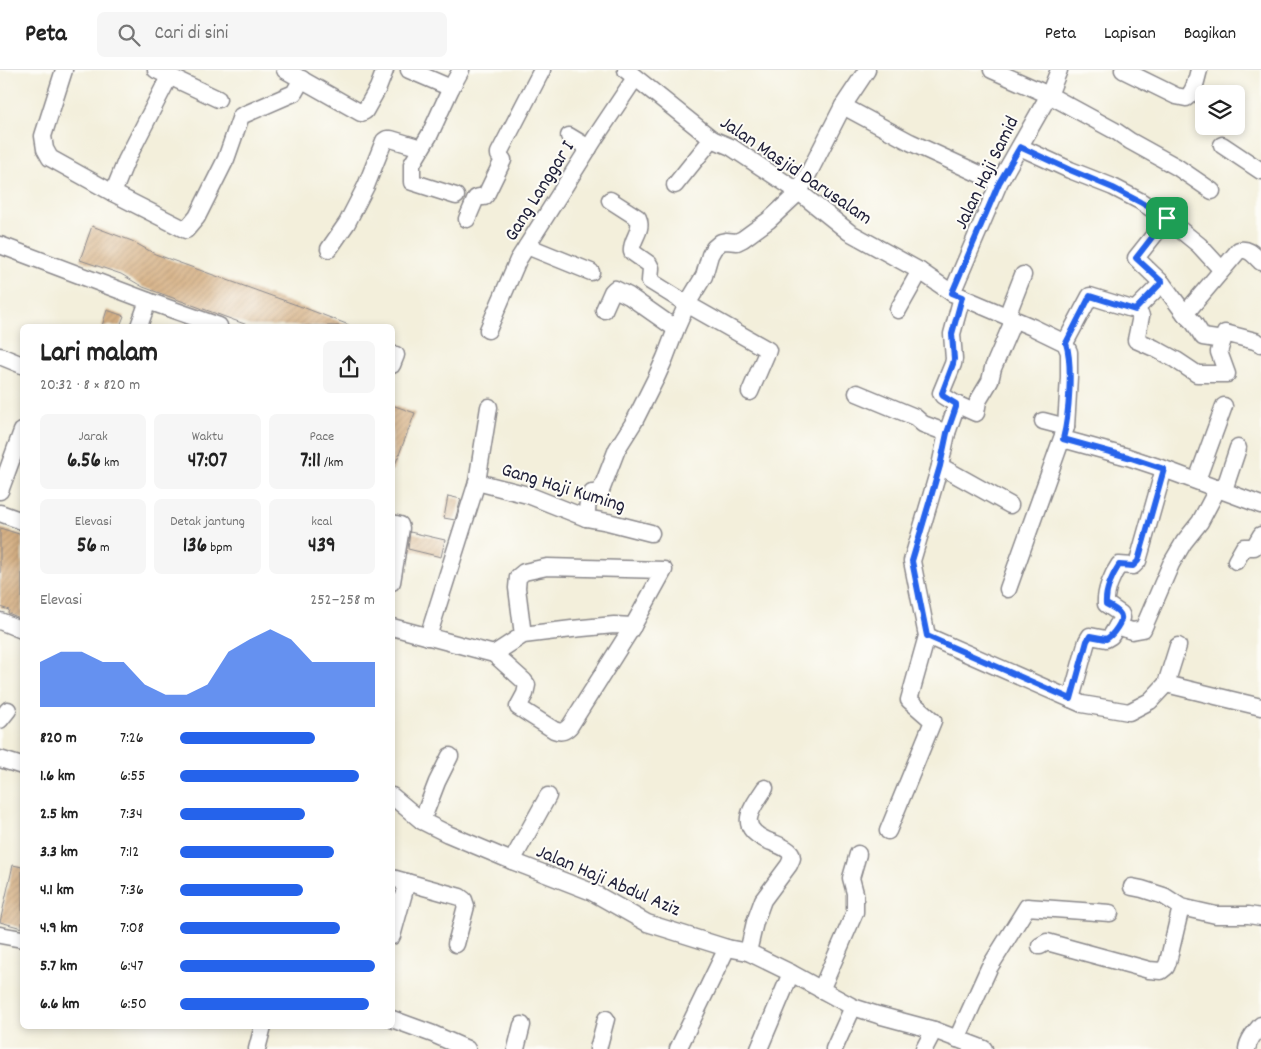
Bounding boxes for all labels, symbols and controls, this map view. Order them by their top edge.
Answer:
search box [97,12,447,57]
text: Peta [25,18,67,52]
icon: search [115,21,143,49]
text: Cari di sini [155,21,228,48]
text: Peta [1045,22,1076,47]
text: Lapisan [1104,22,1156,47]
text: Bagikan [1184,22,1236,47]
map controls [1195,85,1245,135]
button: layers [1195,85,1245,135]
street label: Jalan Masjid Darusalam [714,110,877,233]
street label: Jalan Haji Samid [948,112,1027,235]
street label: Gang Langgar I [498,136,583,247]
pin [1146,197,1188,239]
icon: arrive [1153,204,1181,232]
text: Lari malam [40,335,158,375]
button: share [323,341,375,393]
text: 20:32 · 8 × 820 m [40,374,140,397]
text: Jarak [79,427,108,447]
text: Waktu [192,427,223,447]
text: Pace [309,427,334,447]
text: 6.56 [67,447,101,477]
text: 47:07 [188,447,227,477]
text: 7:11 [300,447,321,477]
text: km [101,453,119,473]
text: /km [321,453,343,473]
street label: Gang Haji Kuming [498,457,629,521]
text: Elevasi [75,512,112,532]
text: Detak jantung [170,512,245,532]
text: kcal [311,512,332,532]
text: 56 [77,532,97,562]
text: 136 [183,532,207,562]
text: 439 [308,532,336,562]
text: m [97,538,110,558]
text: bpm [207,538,232,558]
text: Elevasi [40,589,82,612]
text: 252–258 m [310,589,375,612]
text: 820 m [40,727,77,750]
text: 7:26 [120,727,144,750]
text: 1.6 km [40,765,75,788]
text: 6:55 [120,765,145,788]
text: 2.5 km [40,803,78,826]
text: 7:34 [120,803,143,826]
street label: Jalan Haji Abdul Aziz [531,839,685,925]
text: 3.3 km [40,841,78,864]
text: 7:12 [120,841,139,864]
text: 4.1 km [40,879,74,902]
text: 7:36 [120,879,144,902]
text: 4.9 km [40,917,78,940]
text: 7:08 [120,917,144,940]
text: 5.7 km [40,955,77,978]
text: 6:47 [120,955,143,978]
text: 6.6 km [40,993,80,1016]
text: 6:50 [120,993,147,1016]

